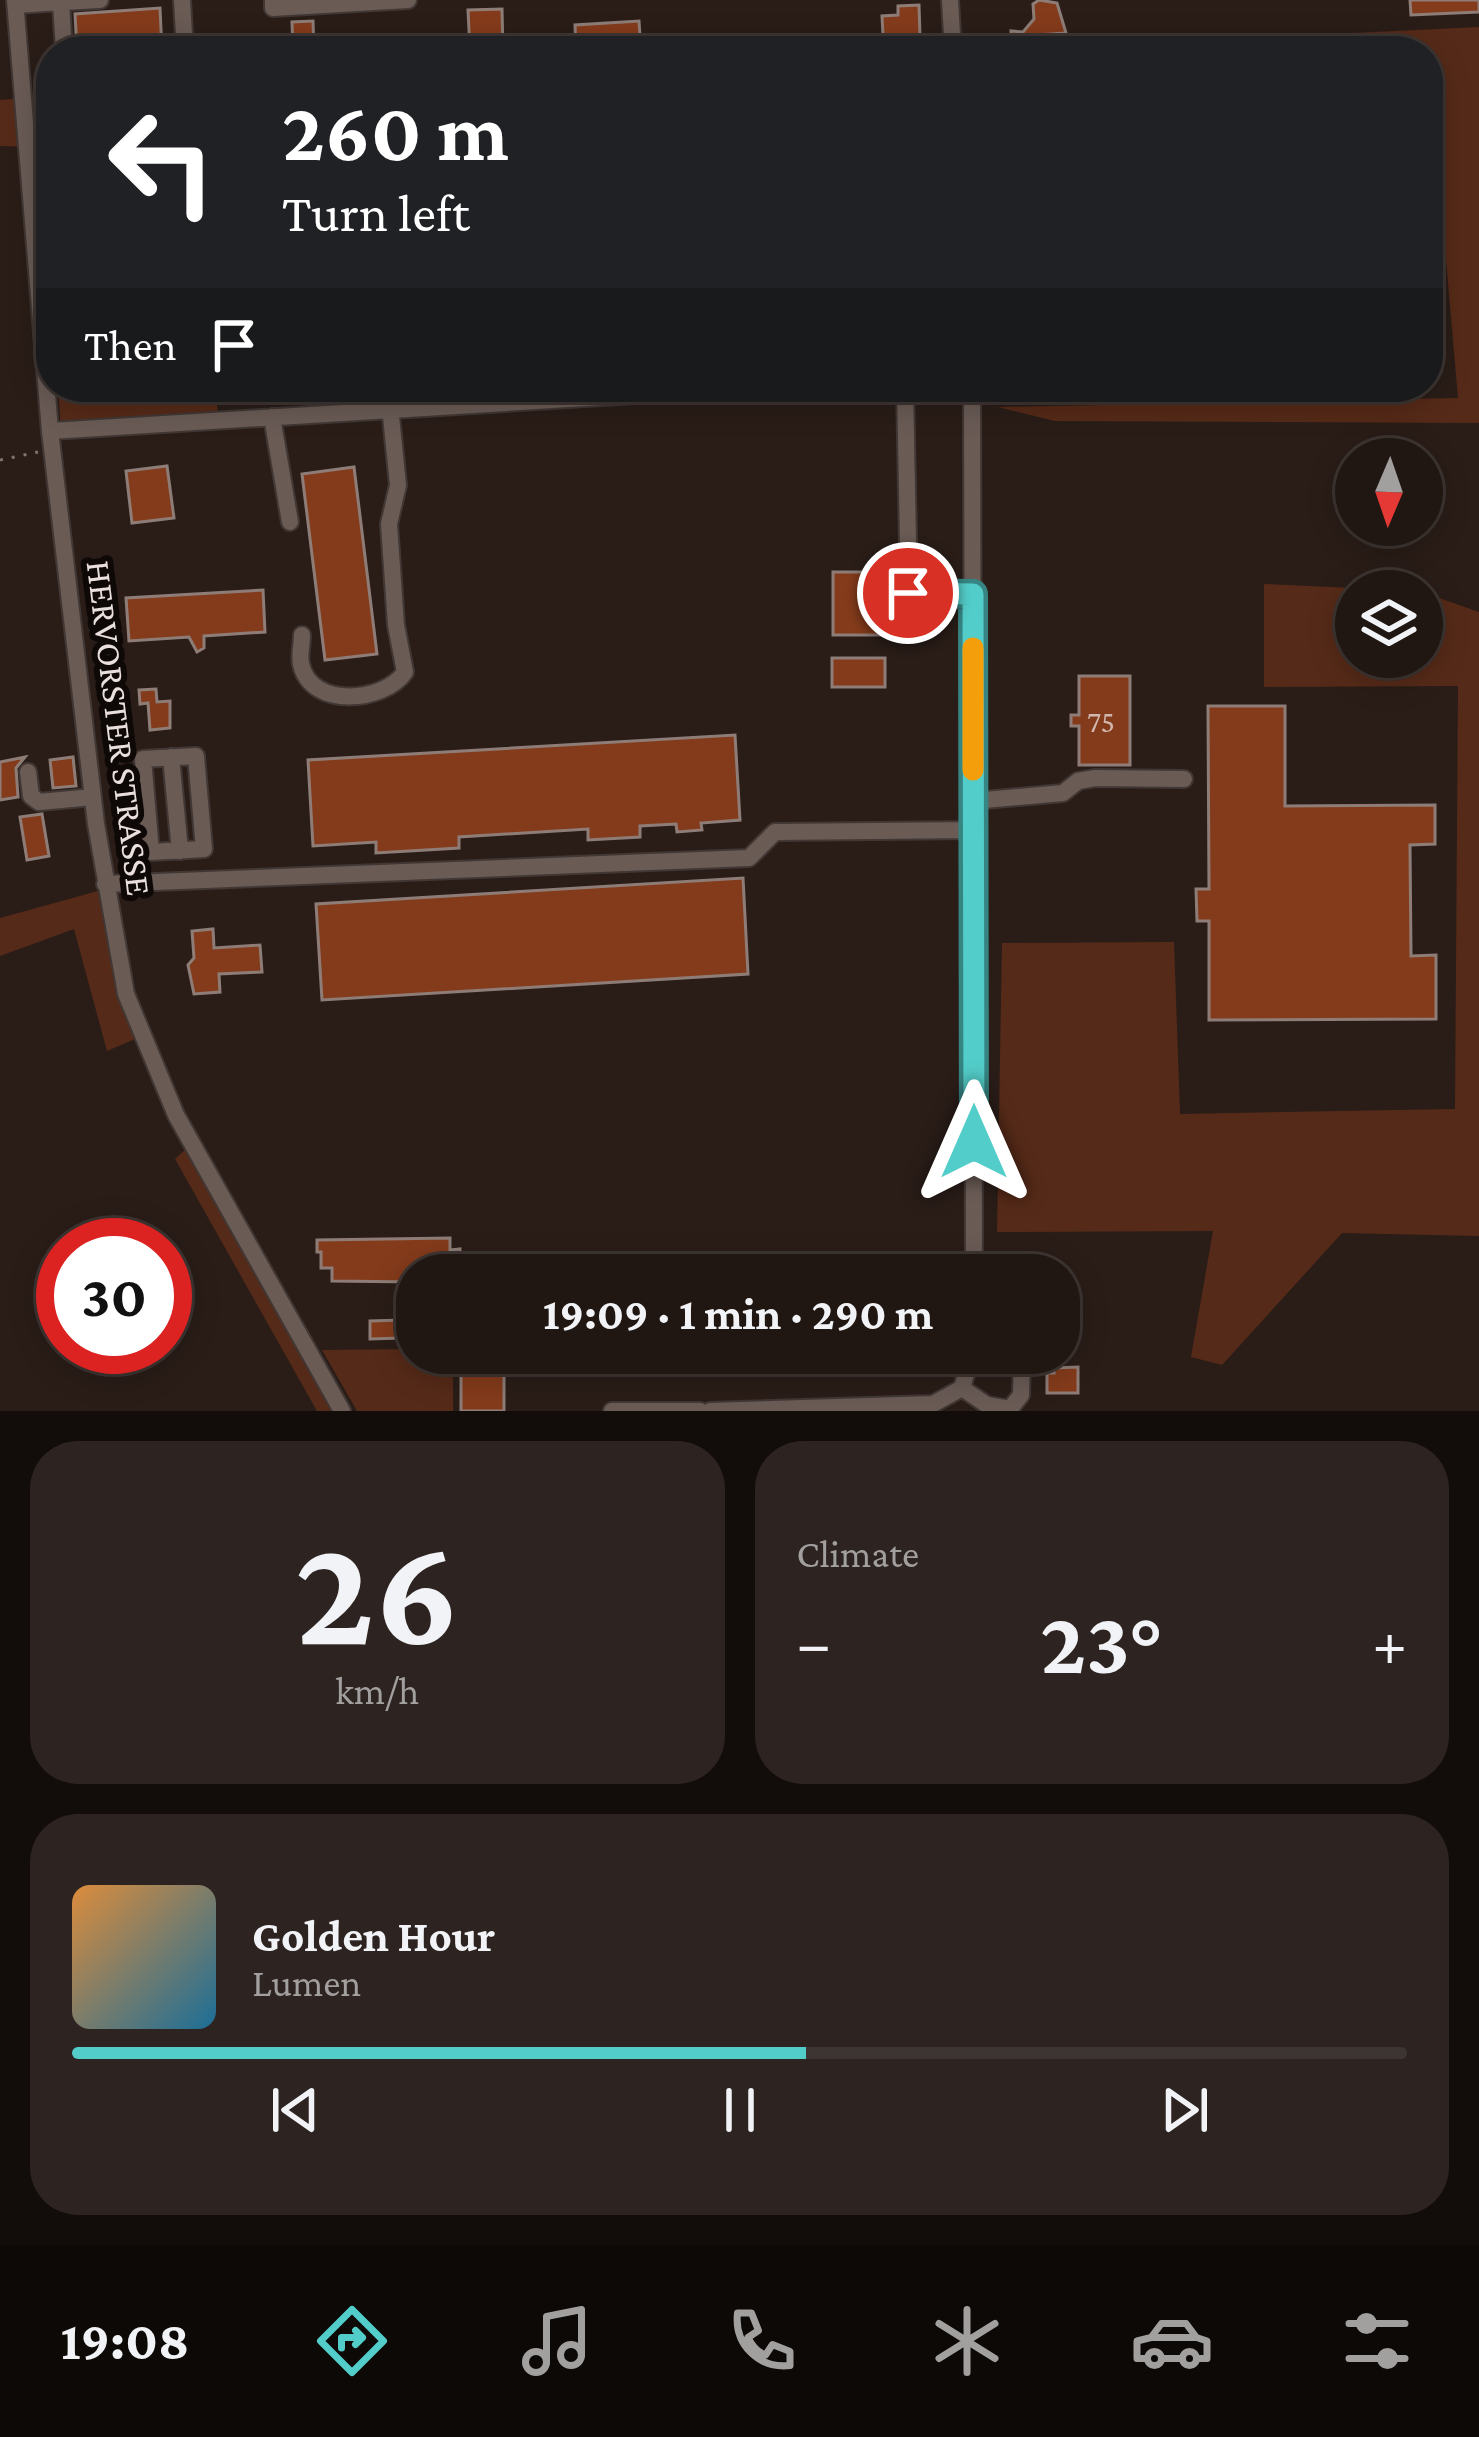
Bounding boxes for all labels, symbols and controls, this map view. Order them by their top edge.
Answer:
icon: left [84,84,240,240]
text: 260 m [282,85,509,178]
text: Turn left [282,183,470,243]
icon: arrive [201,312,267,378]
text: Then [84,320,177,370]
north arrow [1335,438,1443,546]
map controls [1335,438,1443,678]
pin [857,542,959,644]
street label: HERVORSTER STRASSE [79,558,159,898]
icon: arrive [875,560,941,626]
button: layers [1335,570,1443,678]
house number: 75 [1087,705,1115,738]
position arrow [911,1079,1037,1205]
speed limit sign: 30 [36,1218,192,1374]
text: 19:09 · 1 min · 290 m [543,1289,933,1339]
text: 26 [295,1504,460,1678]
text: Climate [797,1532,919,1575]
text: 23° [1040,1592,1163,1692]
text: − [797,1606,831,1679]
text: + [1372,1606,1407,1679]
text: km/h [335,1669,419,1712]
text: Golden Hour [252,1911,495,1961]
text: Lumen [252,1961,361,2004]
icon: previous [262,2077,328,2143]
icon: pause [707,2077,773,2143]
icon: next [1152,2077,1218,2143]
icon: directions [310,2299,394,2383]
icon: music [515,2299,599,2383]
icon: phone [720,2299,804,2383]
icon: climate [925,2299,1009,2383]
icon: car [1130,2299,1214,2383]
icon: filters [1335,2299,1419,2383]
text: 19:08 [60,2311,189,2371]

